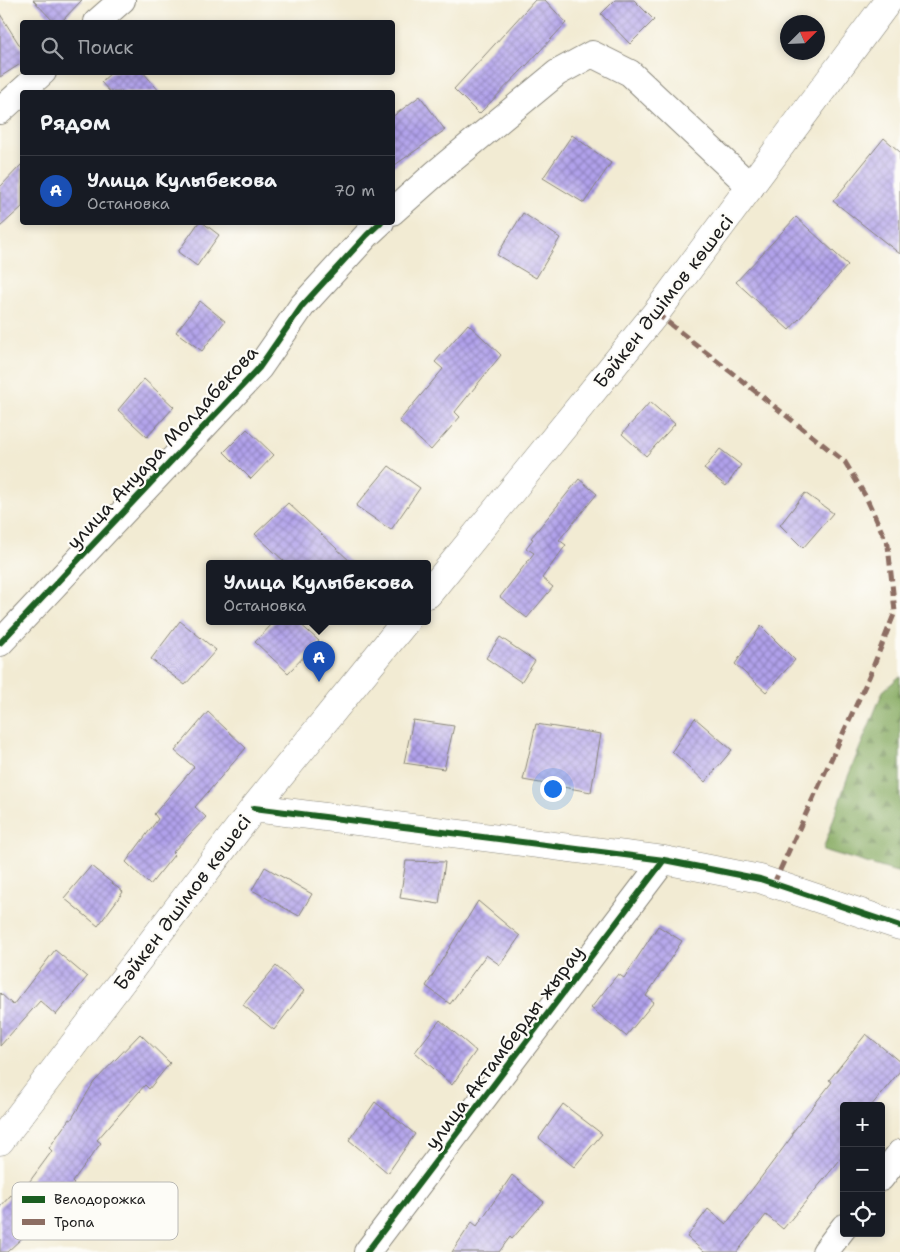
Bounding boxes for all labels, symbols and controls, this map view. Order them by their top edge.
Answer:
north arrow [780,15,825,60]
search box [20,20,395,75]
icon: search [38,34,66,62]
text: Поиск [78,35,133,60]
text: Рядом [40,109,110,137]
text: Улица Кулыбекова [87,168,277,193]
text: A [50,180,62,201]
text: 70 m [334,180,375,201]
text: Остановка [87,193,170,214]
street label: Бәйкен Әшімов көшесі [588,209,739,393]
street label: улица Ануара Молдабекова [61,340,264,555]
popup [206,560,431,625]
text: Улица Кулыбекова [223,570,414,595]
text: Остановка [223,595,306,616]
pin: A [303,641,335,682]
your location [540,776,566,802]
street label: Бәйкен Әшімов көшесі [108,809,257,995]
street label: улица Актамберды жырау [419,940,589,1154]
map controls [840,1102,885,1237]
button: + [840,1102,885,1147]
button: − [840,1147,885,1192]
legend [12,1182,178,1240]
text: Велодорожка [54,1190,146,1208]
button: locate [840,1192,885,1237]
text: Тропа [54,1213,95,1231]

